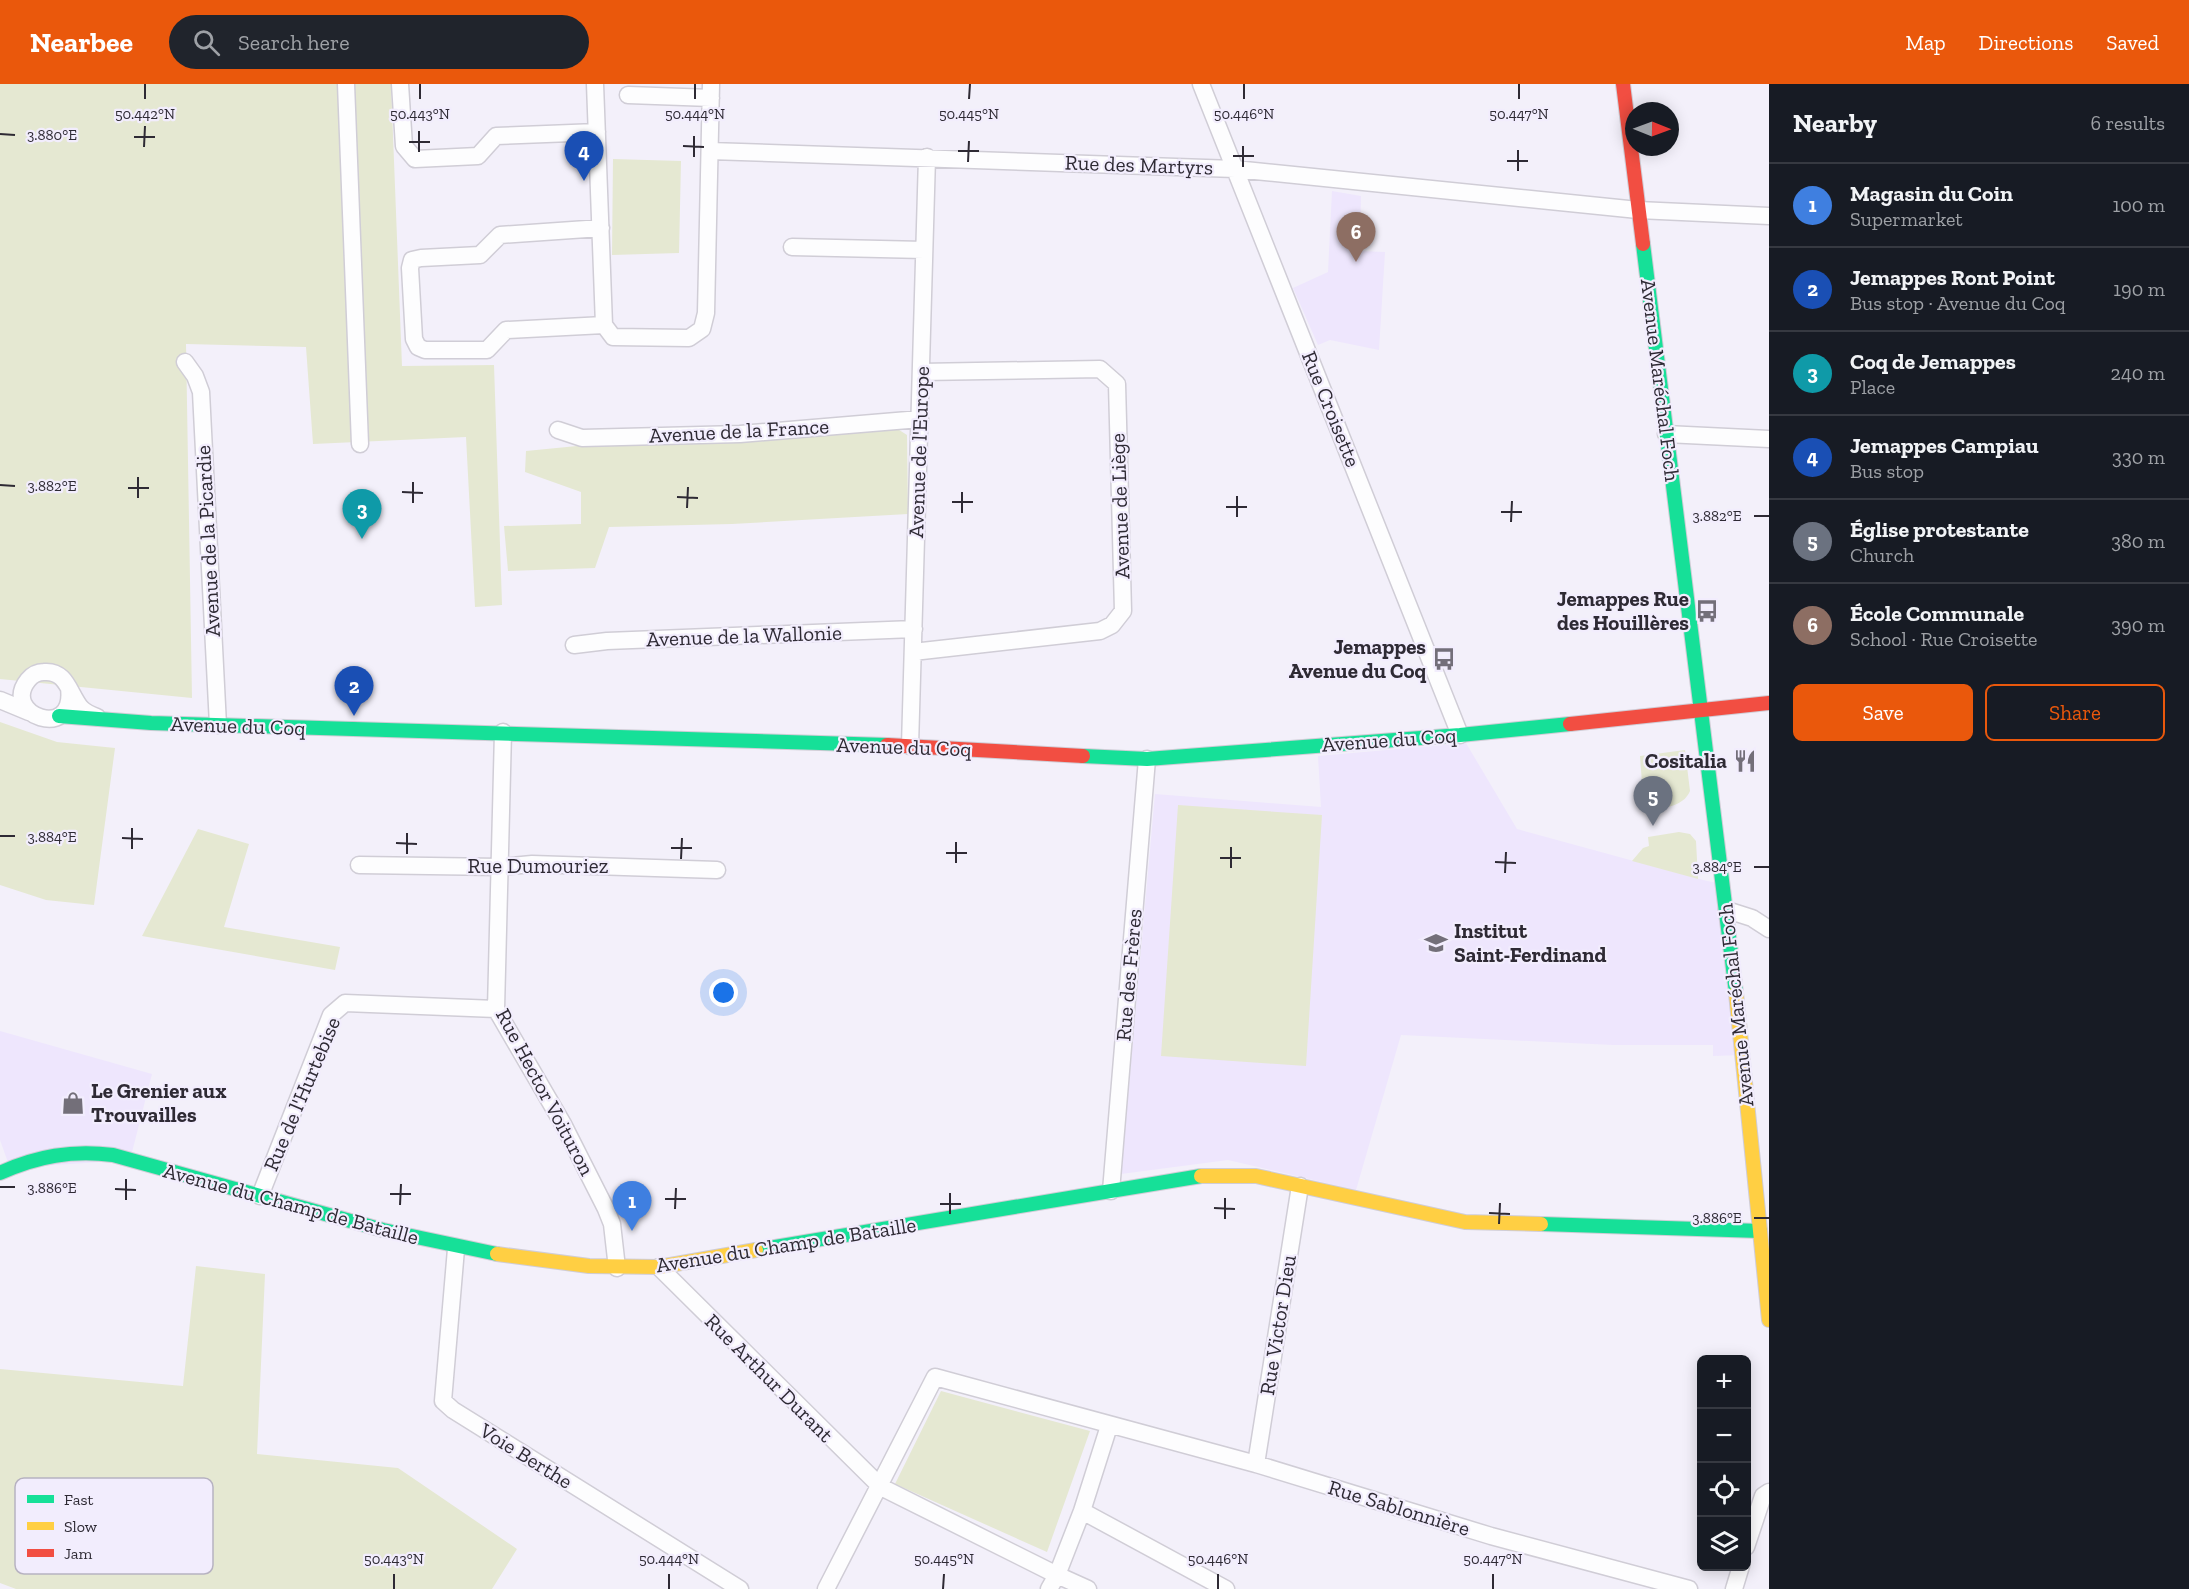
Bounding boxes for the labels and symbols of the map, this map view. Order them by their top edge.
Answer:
north arrow [1625,102,1679,156]
text: 50.442°N [115,105,175,123]
text: 50.443°N [390,105,450,123]
text: 50.444°N [665,105,725,123]
text: 50.445°N [939,105,999,123]
text: 50.446°N [1214,105,1274,123]
text: 50.447°N [1489,105,1549,123]
text: 3.880°E [27,126,77,144]
pin: 4 [564,132,604,181]
street label: Rue des Martyrs [1064,149,1214,180]
pin: 6 [1336,212,1376,262]
street label: Avenue Maréchal Foch [1636,277,1685,483]
street label: Rue Croisette [1297,347,1366,471]
street label: Avenue de l'Europe [903,365,934,538]
street label: Avenue de la France [648,413,830,448]
street label: Avenue de Liège [1104,432,1135,579]
street label: Avenue de la Picardie [190,444,225,637]
text: 3.882°E [27,477,77,495]
pin: 3 [342,490,382,539]
text: 3.882°E [1692,507,1742,525]
place label: Jemappes Rue des Houillères [1557,586,1689,635]
bus stop icon: Jemappes Rue des Houillères [1694,598,1720,624]
street label: Avenue de la Wallonie [646,620,842,651]
place label: Jemappes Avenue du Coq [1289,634,1426,683]
bus stop icon: Jemappes Avenue du Coq [1431,646,1457,672]
pin: 2 [334,666,374,716]
street label: Avenue du Coq [170,711,307,740]
street label: Avenue du Coq [1321,722,1458,757]
street label: Avenue du Coq [836,732,973,761]
place label: Cositalia [1645,748,1727,773]
restaurant icon: Cositalia [1732,748,1758,774]
pin: 5 [1634,776,1672,826]
text: 3.884°E [27,828,77,846]
street label: Rue Dumouriez [468,853,609,878]
text: 3.884°E [1692,858,1742,876]
street label: Avenue Maréchal Foch [1712,902,1759,1108]
street label: Rue des Frères [1110,908,1147,1042]
place label: Institut Saint-Ferdinand [1454,918,1606,967]
school or university icon: Institut Saint-Ferdinand [1423,930,1449,956]
your location [709,978,738,1007]
street label: Rue Hector Voituron [491,1004,600,1180]
street label: Rue de l'Hurtebise [258,1013,345,1175]
place label: Le Grenier aux Trouvailles [91,1078,226,1127]
shop icon: Le Grenier aux Trouvailles [60,1090,86,1116]
street label: Avenue du Champ de Bataille [161,1157,422,1250]
text: 3.886°E [27,1179,77,1197]
pin: 1 [612,1182,652,1231]
text: 3.886°E [1692,1209,1742,1227]
street label: Avenue du Champ de Bataille [654,1212,918,1277]
street label: Rue Victor Dieu [1254,1253,1301,1397]
street label: Rue Arthur Durant [700,1308,839,1447]
street label: Voie Berthe [475,1417,577,1494]
street label: Rue Sablonnière [1325,1474,1473,1541]
legend [15,1478,213,1574]
text: Fast [64,1490,93,1509]
text: Slow [64,1517,98,1536]
text: Jam [64,1544,93,1563]
text: 50.443°N [364,1550,424,1568]
text: 50.444°N [639,1550,699,1568]
text: 50.445°N [914,1550,974,1568]
text: 50.446°N [1188,1550,1248,1568]
text: 50.447°N [1463,1550,1523,1568]

